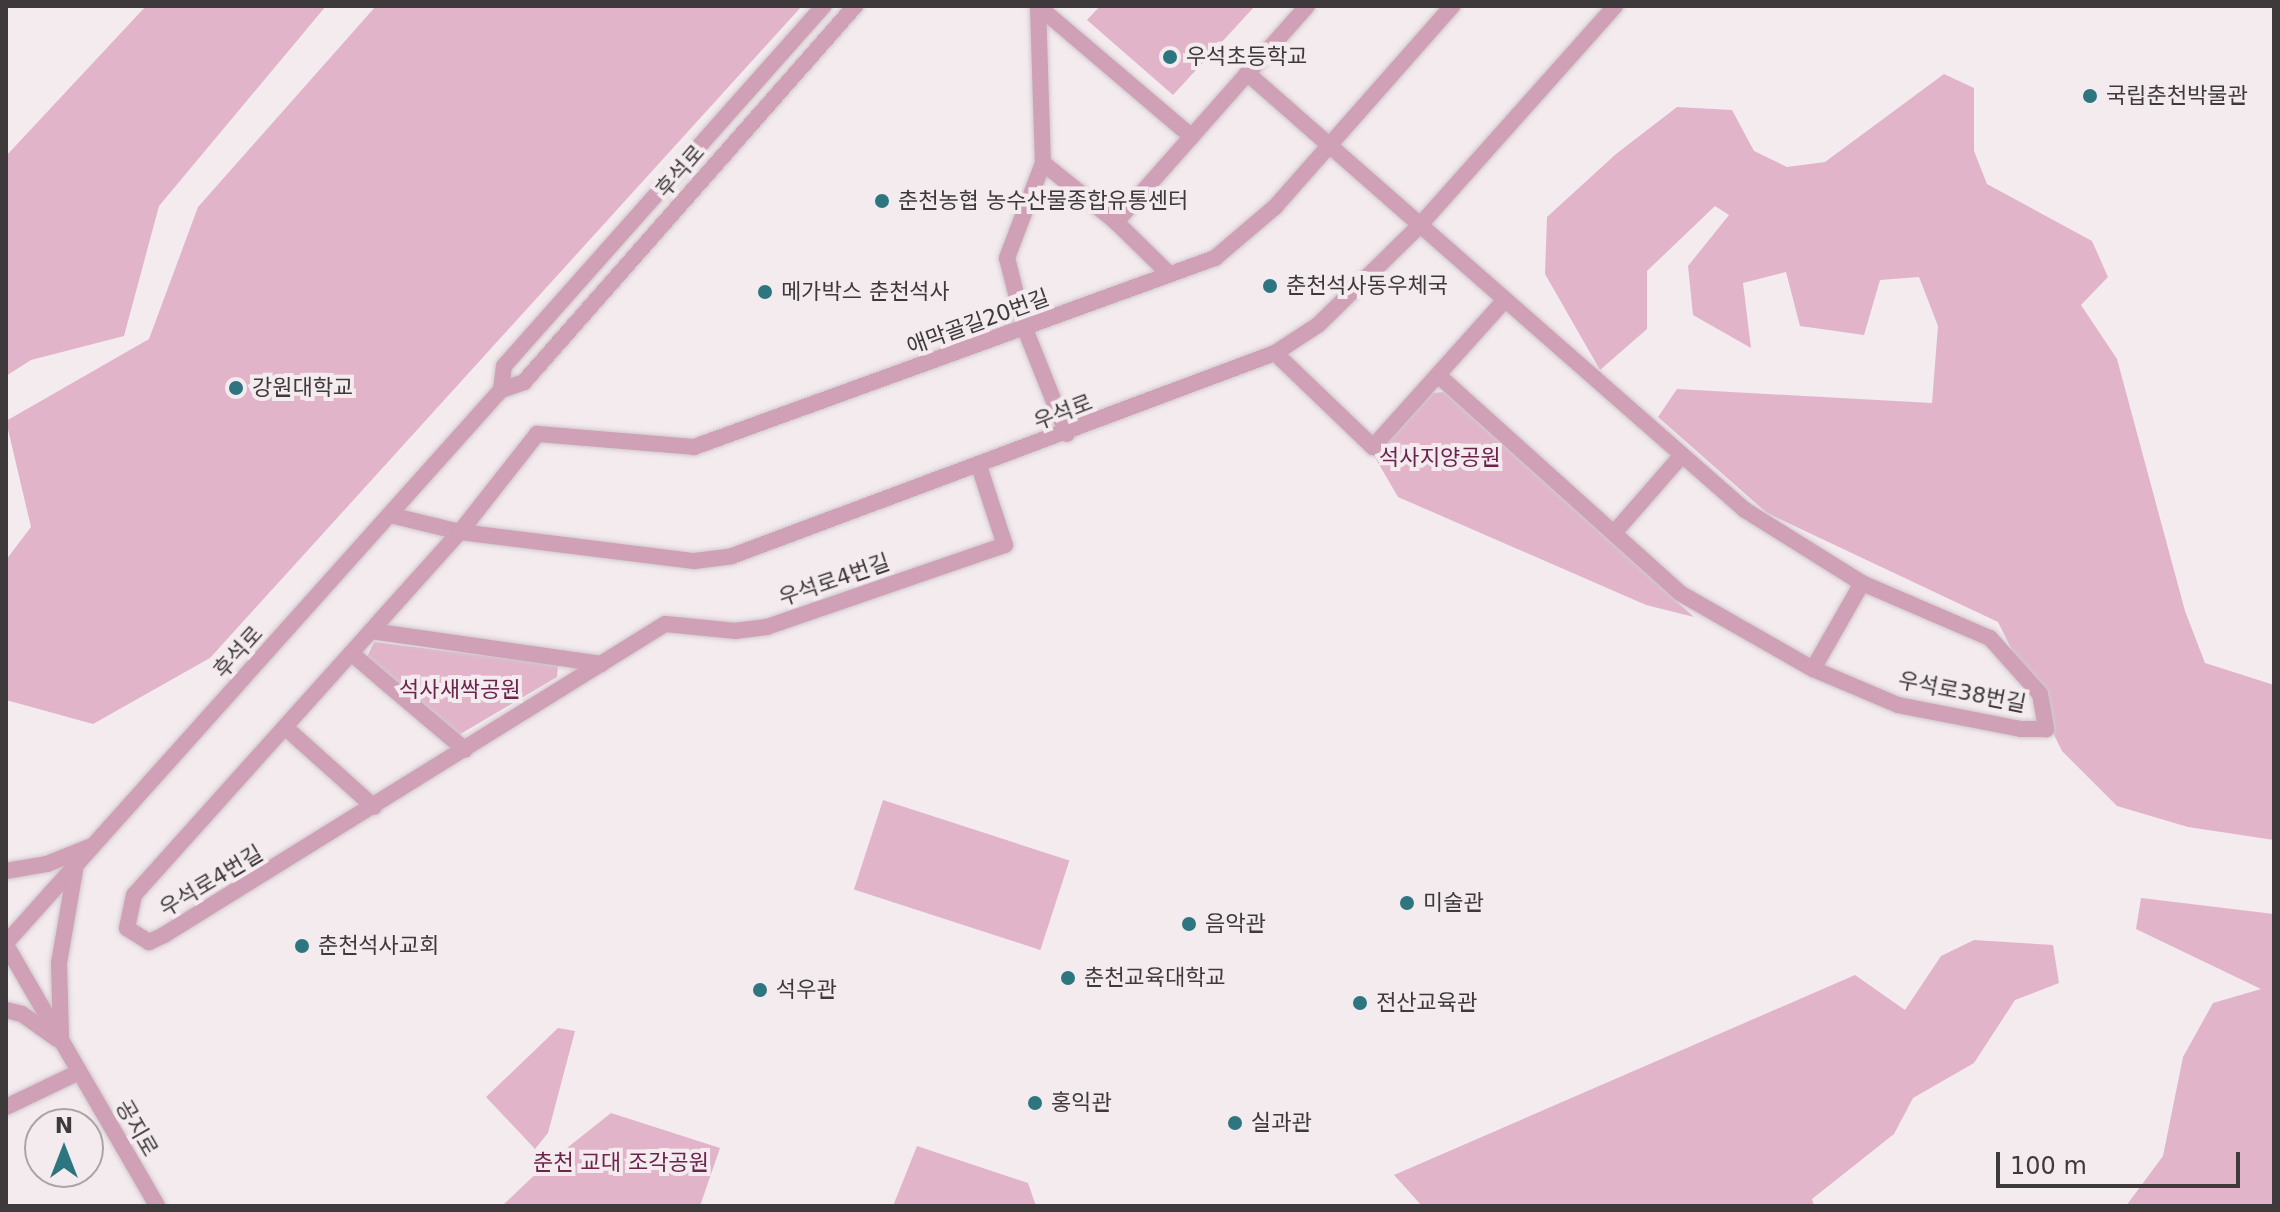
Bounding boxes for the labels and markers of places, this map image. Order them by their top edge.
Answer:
place label: 우석초등학교 [1186,44,1307,70]
marker: 우석초등학교 [1161,48,1179,66]
place label: 국립춘천박물관 [2106,83,2248,109]
marker: 국립춘천박물관 [2081,87,2099,105]
place label: 춘천농협 농수산물종합유통센터 [898,188,1188,214]
marker: 춘천농협 농수산물종합유통센터 [873,192,891,210]
place label: 춘천석사동우체국 [1286,273,1448,299]
marker: 춘천석사동우체국 [1261,277,1279,295]
place label: 메가박스 춘천석사 [781,279,950,305]
marker: 메가박스 춘천석사 [756,283,774,301]
place label: 강원대학교 [252,375,353,401]
marker: 강원대학교 [227,379,245,397]
place label: 미술관 [1423,890,1484,916]
marker: 미술관 [1398,894,1416,912]
place label: 음악관 [1205,911,1266,937]
marker: 음악관 [1180,915,1198,933]
place label: 춘천석사교회 [318,933,439,959]
marker: 춘천석사교회 [293,937,311,955]
place label: 춘천교육대학교 [1084,965,1226,991]
marker: 춘천교육대학교 [1059,969,1077,987]
place label: 석우관 [776,977,837,1003]
marker: 석우관 [751,981,769,999]
place label: 전산교육관 [1376,990,1477,1016]
marker: 전산교육관 [1351,994,1369,1012]
place label: 홍익관 [1051,1090,1112,1116]
marker: 홍익관 [1026,1094,1044,1112]
place label: 실과관 [1251,1110,1312,1136]
marker: 실과관 [1226,1114,1244,1132]

